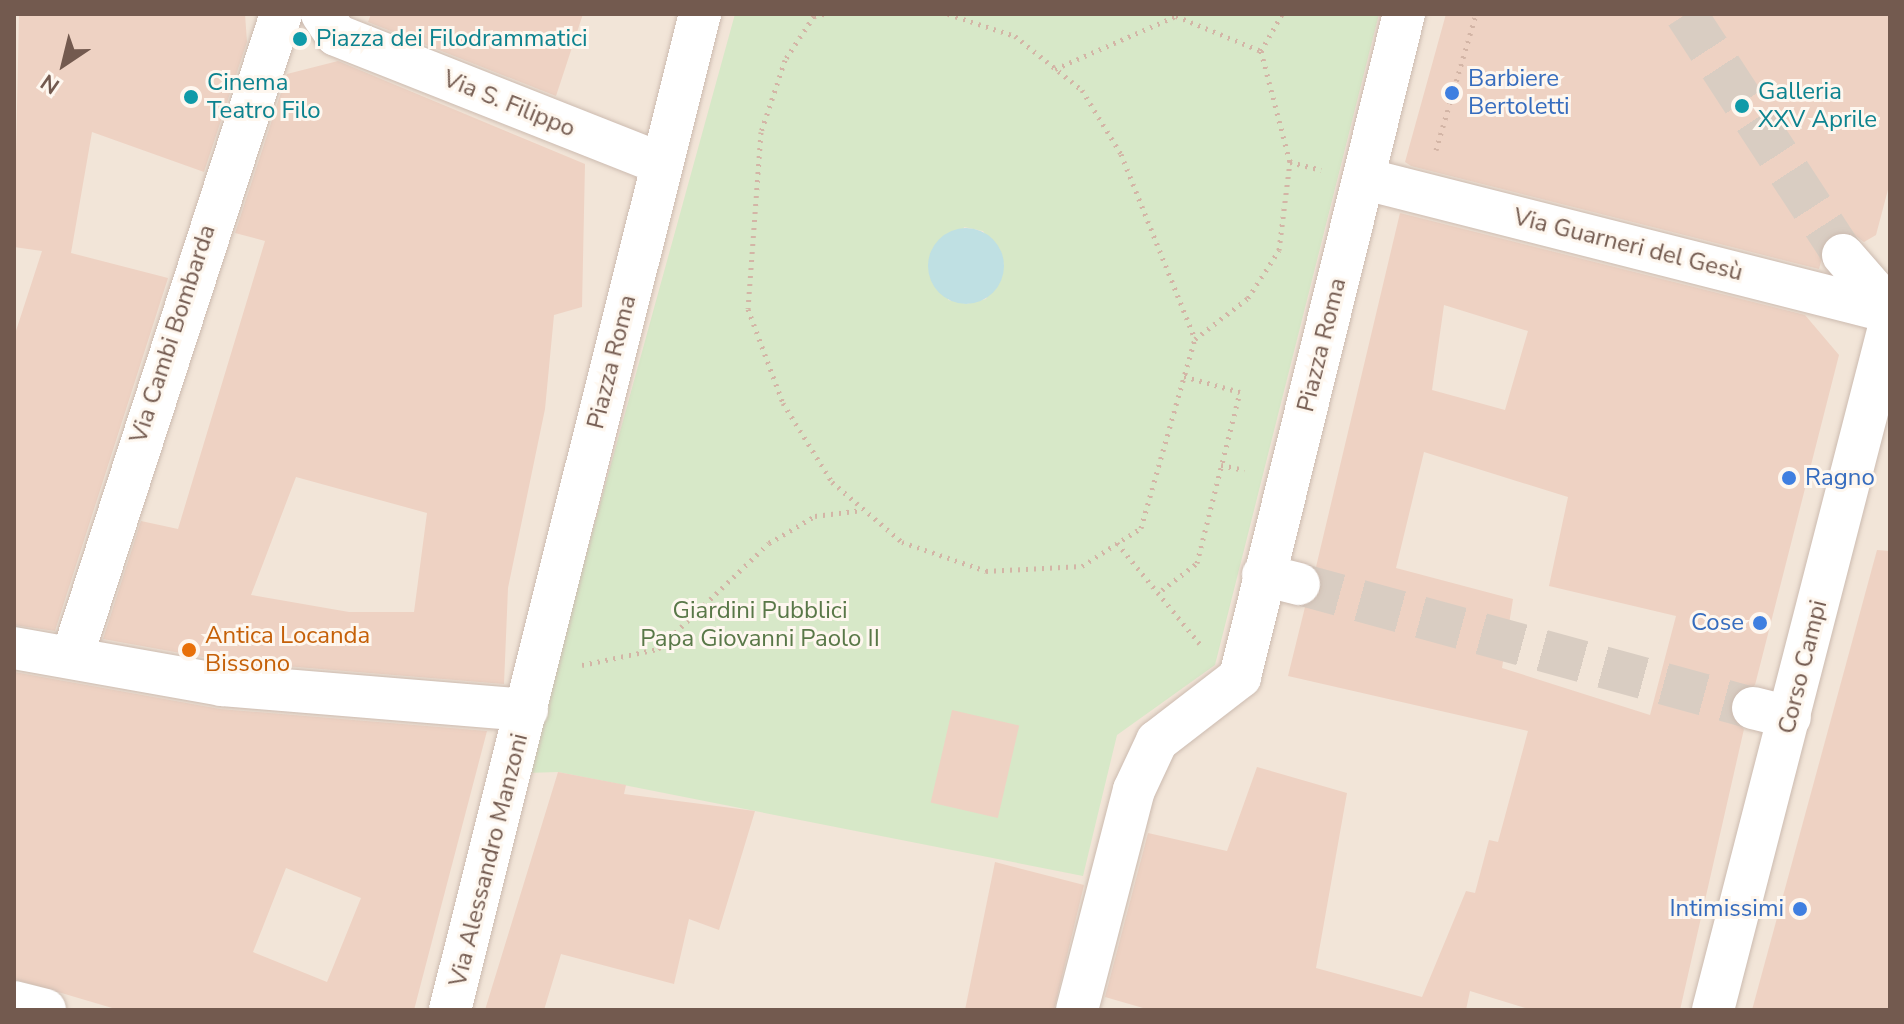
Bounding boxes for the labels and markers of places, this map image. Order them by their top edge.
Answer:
place label: Piazza dei Filodrammatici [316,25,588,53]
marker: Piazza dei Filodrammatici [291,30,309,48]
place label: Barbiere Bertoletti [1468,65,1570,121]
place label: Cinema Teatro Filo [207,69,321,125]
place label: Galleria XXV Aprile [1758,78,1877,134]
marker: Barbiere Bertoletti [1443,84,1461,102]
marker: Cinema Teatro Filo [182,88,200,106]
marker: Galleria XXV Aprile [1733,97,1751,115]
place label: Ragno [1805,464,1875,492]
marker: Ragno [1780,469,1798,487]
place label: Cose [1691,609,1744,637]
marker: Cose [1751,614,1769,632]
place label: Antica Locanda Bissono [205,622,370,678]
marker: Antica Locanda Bissono [180,641,198,659]
place label: Intimissimi [1669,895,1784,923]
marker: Intimissimi [1791,900,1809,918]

